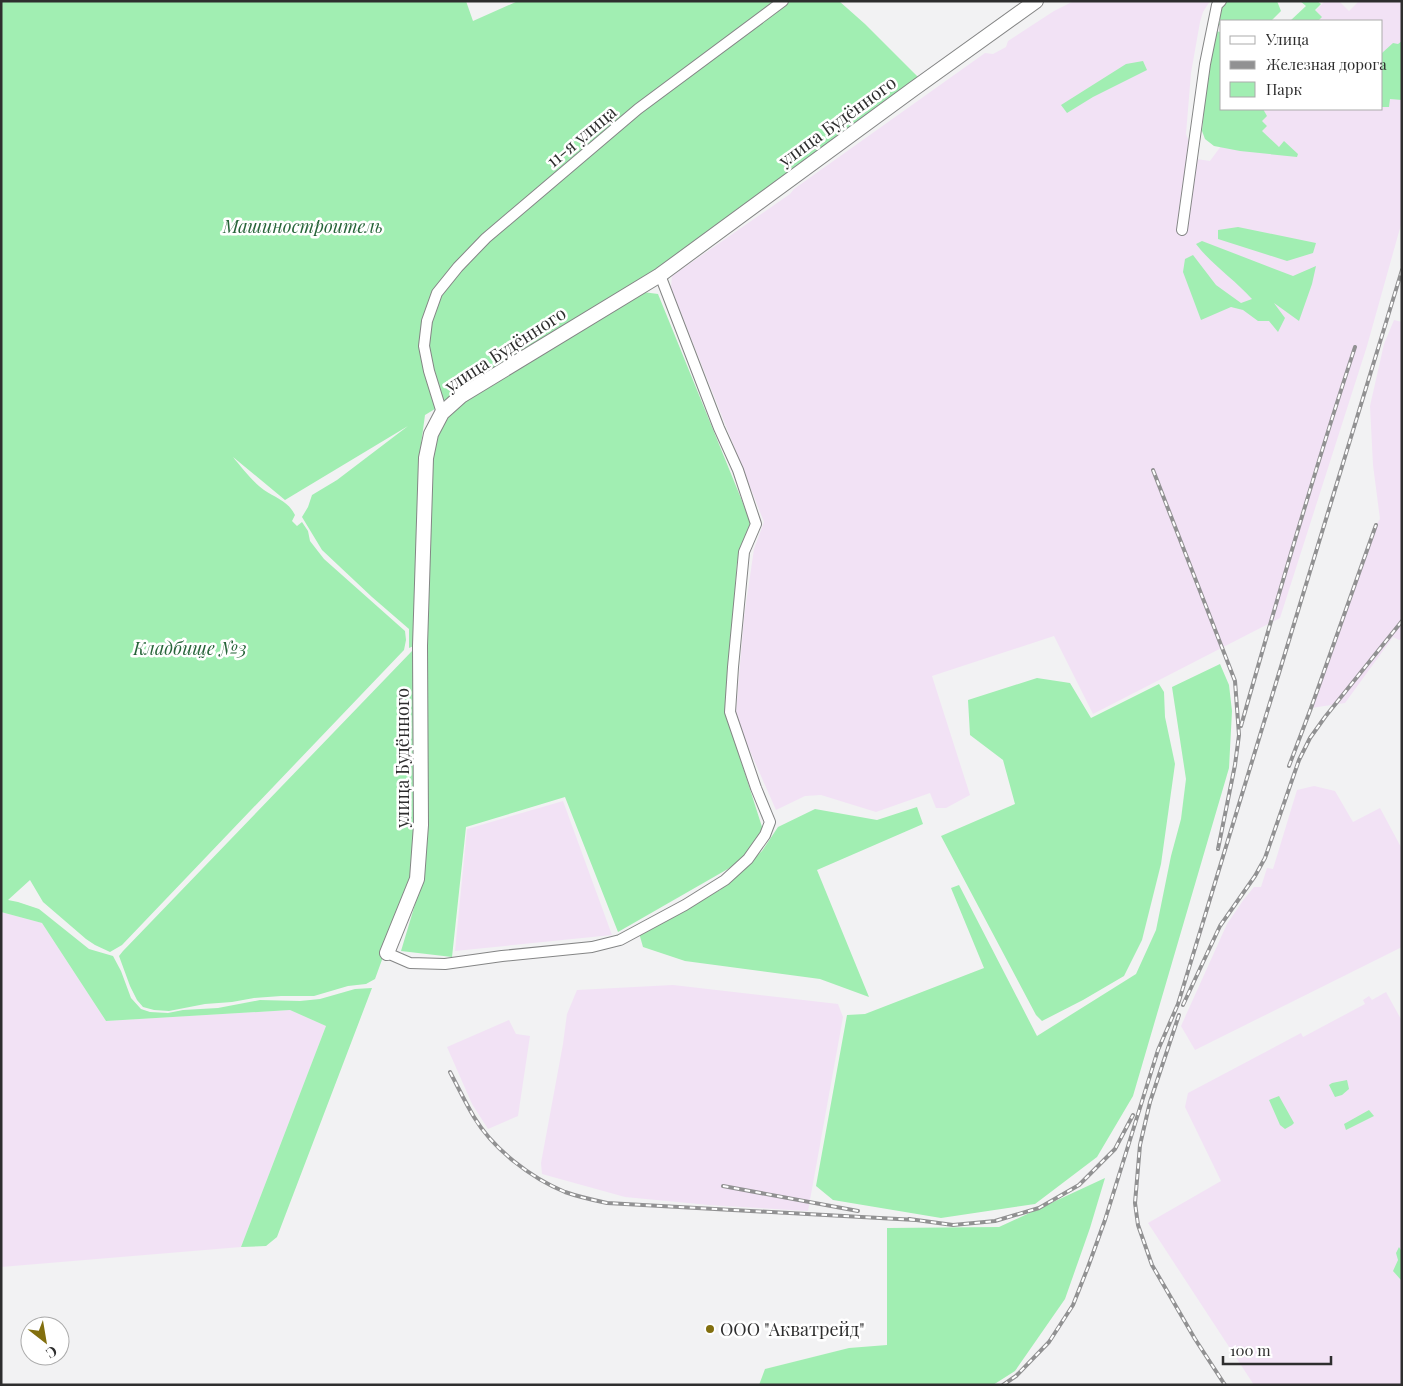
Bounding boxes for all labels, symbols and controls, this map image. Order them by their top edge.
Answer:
legend [1220,20,1383,110]
text: Улица [1265,29,1309,49]
text: Железная дорога [1266,54,1387,74]
street label: улица Будённого [772,70,901,172]
text: Парк [1266,79,1302,99]
street label: 11-я улица [541,100,621,172]
park label: Машиностроитель [222,214,383,238]
street label: улица Будённого [439,301,570,398]
park label: Кладбище №3 [132,636,247,660]
street label: улица Будённого [390,688,414,829]
north arrow [20,1316,70,1366]
place label: ООО "Акватрейд" [720,1317,865,1341]
marker: ООО "Акватрейд" [704,1323,716,1335]
scale bar [1223,1334,1330,1366]
text: 100 m [1230,1340,1271,1360]
text: С [43,1342,61,1363]

